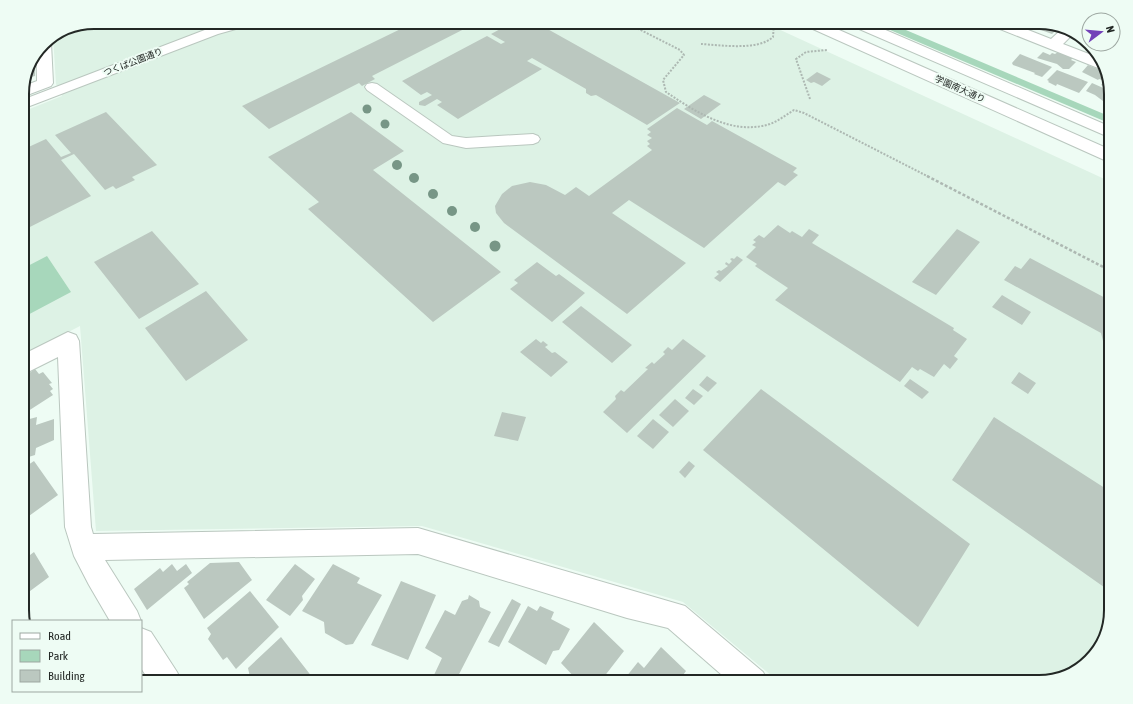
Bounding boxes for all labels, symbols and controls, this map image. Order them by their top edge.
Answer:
north arrow [1081,12,1121,52]
text: N [1104,24,1117,34]
street label: つくば公園通り [102,46,164,78]
street label: 学園南大通り [933,73,987,105]
legend [12,620,142,692]
text: Road [48,629,71,643]
text: Park [48,649,69,663]
text: Building [48,669,86,683]

